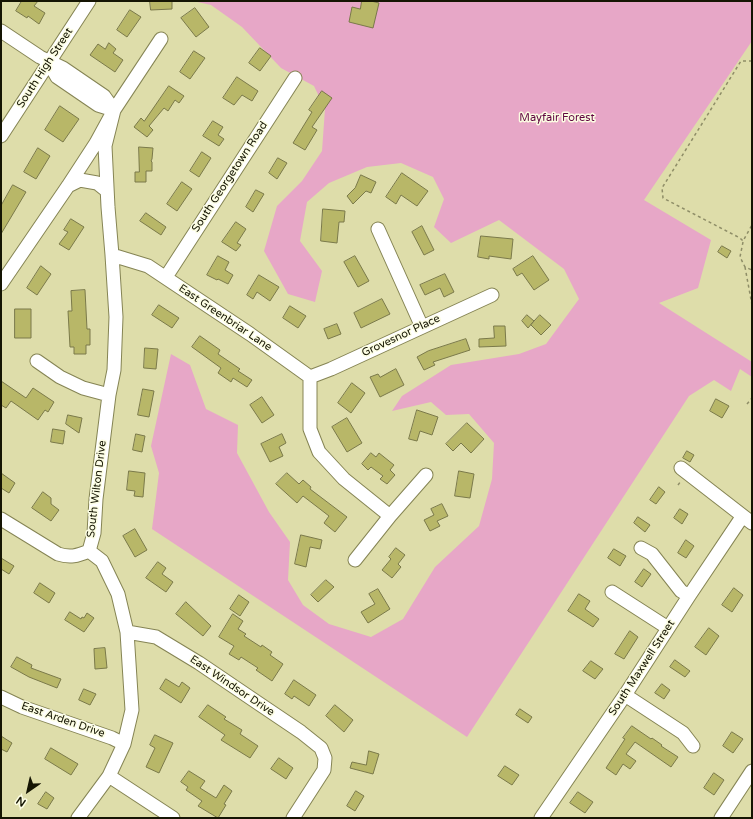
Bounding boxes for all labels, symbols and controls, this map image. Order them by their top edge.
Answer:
street label: South High Street [14,25,76,111]
park label: Mayfair Forest [519,111,595,125]
street label: South Georgetown Road [189,119,271,235]
street label: East Greenbriar Lane [176,282,274,354]
street label: Grovesnor Place [360,312,442,360]
street label: South Wilton Drive [84,440,110,538]
street label: South Maxwell Street [606,618,678,718]
street label: East Windsor Drive [187,653,277,719]
street label: East Arden Drive [20,700,106,740]
north arrow [8,771,48,811]
text: N [14,794,28,809]

